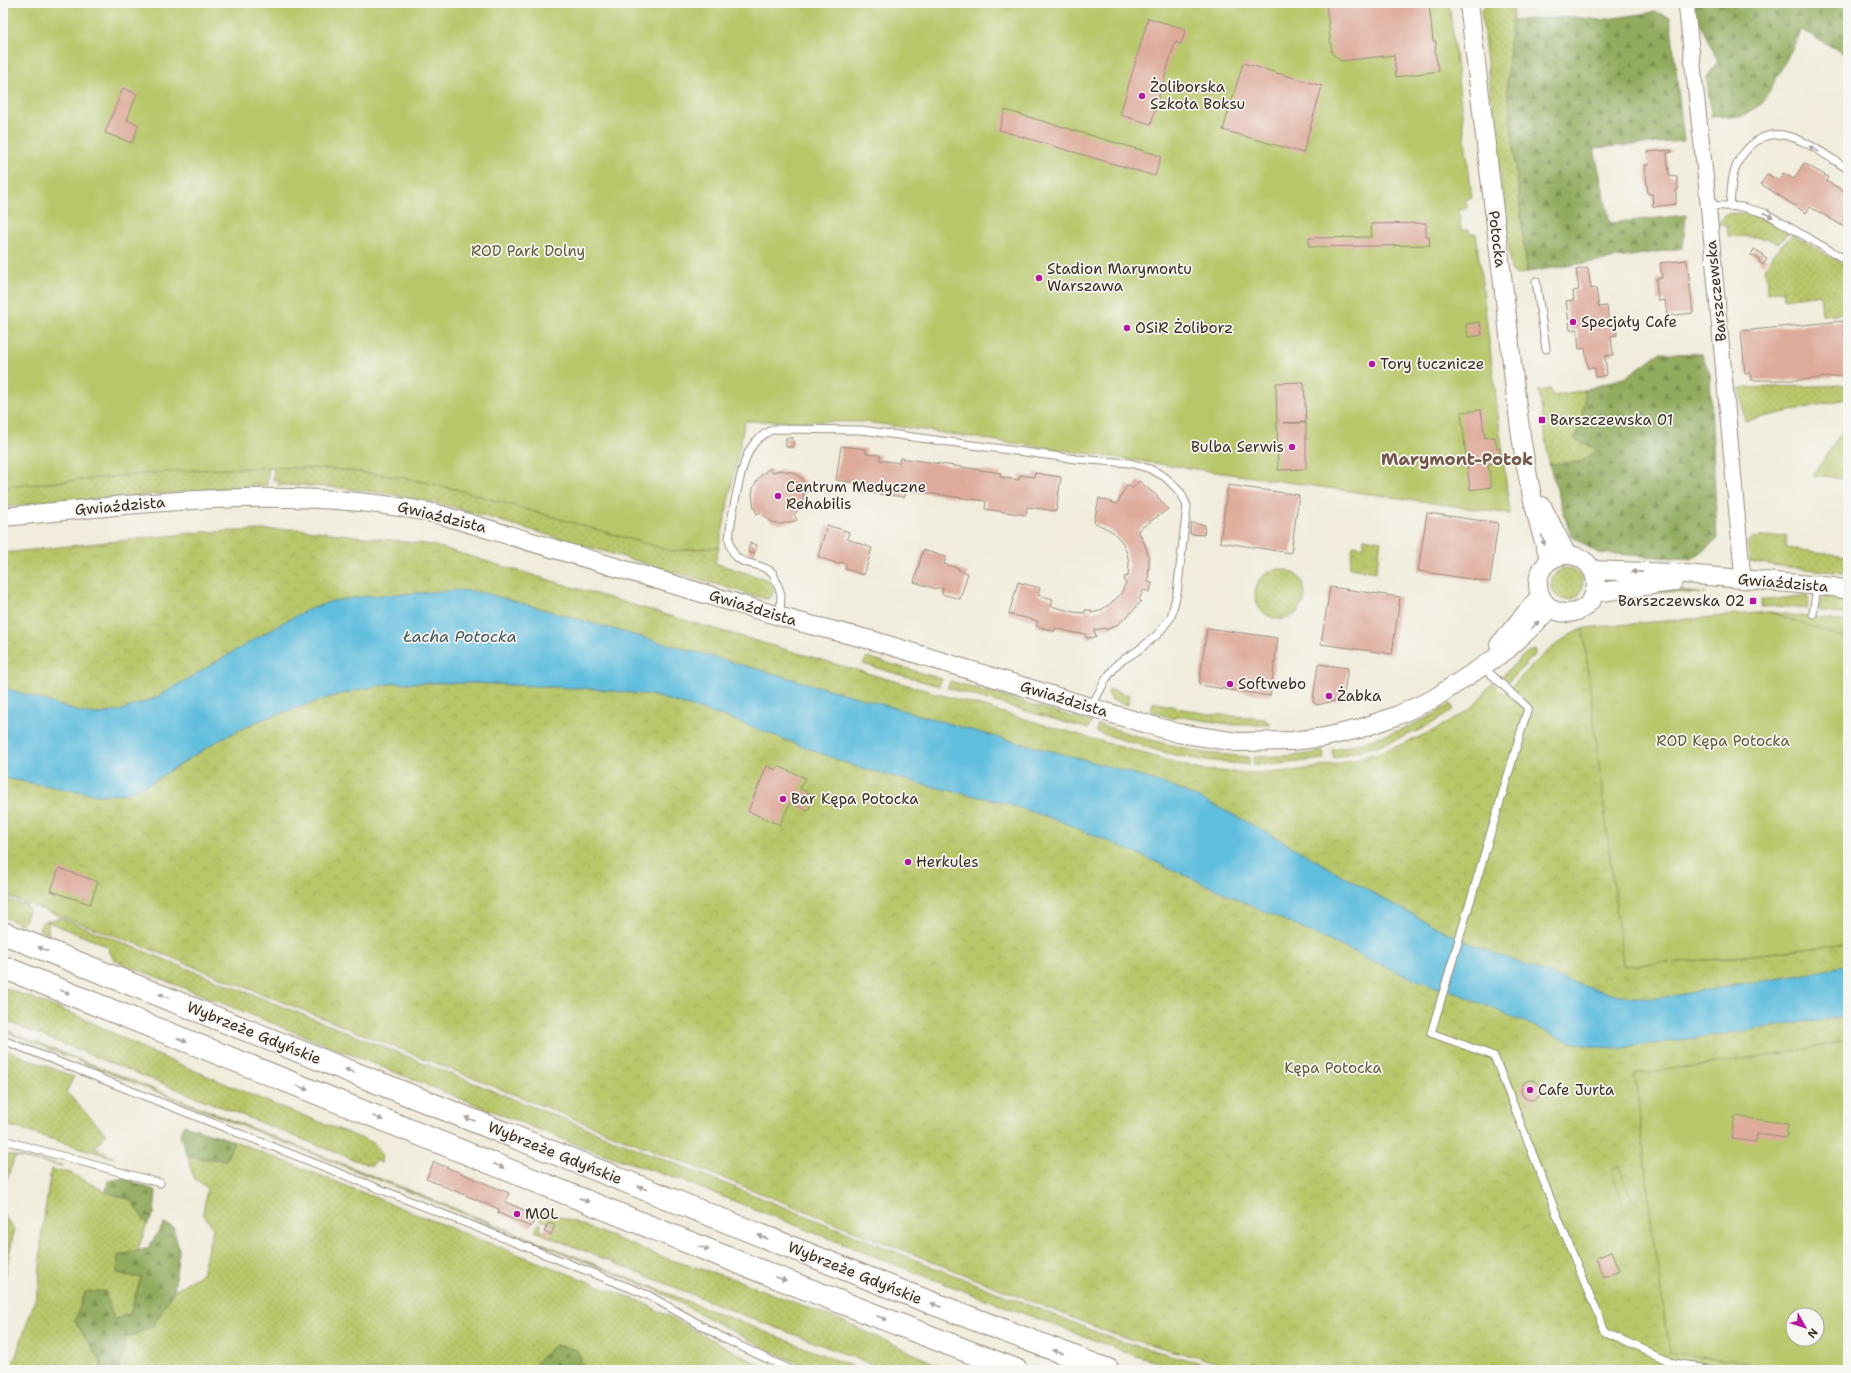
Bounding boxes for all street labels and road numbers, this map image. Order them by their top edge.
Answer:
street label: Potocka [1484,209,1510,269]
street label: Barszczewska [1701,239,1731,343]
street label: Gwiaździsta [74,492,167,520]
street label: Gwiaździsta [396,496,489,538]
street label: Gwiaździsta [1737,569,1830,597]
street label: Gwiaździsta [707,585,800,631]
street label: Gwiaździsta [1018,676,1111,722]
street label: Wybrzeże Gdyńskie [184,997,324,1069]
street label: Wybrzeże Gdyńskie [485,1117,625,1189]
street label: Wybrzeże Gdyńskie [785,1237,925,1309]

